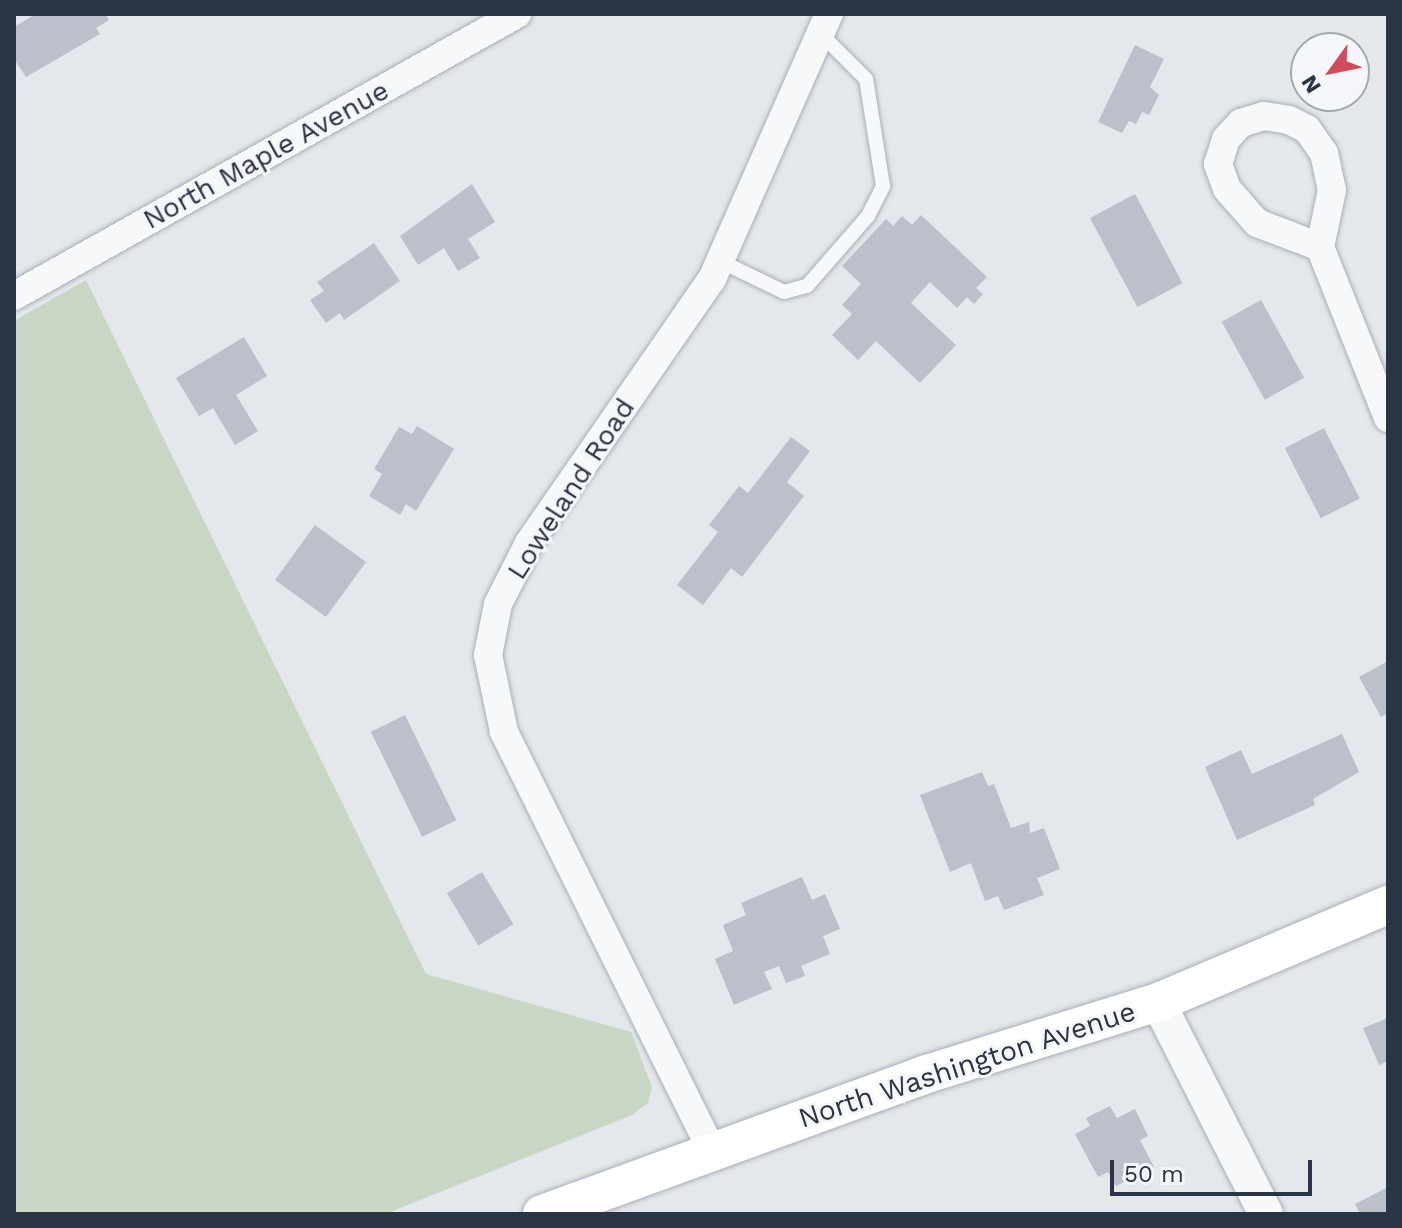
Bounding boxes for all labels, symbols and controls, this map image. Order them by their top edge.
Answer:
north arrow [1290,32,1370,112]
text: N [1296,71,1326,98]
street label: North Maple Avenue [137,73,395,237]
street label: Loweland Road [500,392,642,586]
street label: North Washington Avenue [793,994,1141,1136]
scale bar [1114,1144,1316,1194]
text: 50 m [1124,1160,1184,1188]

